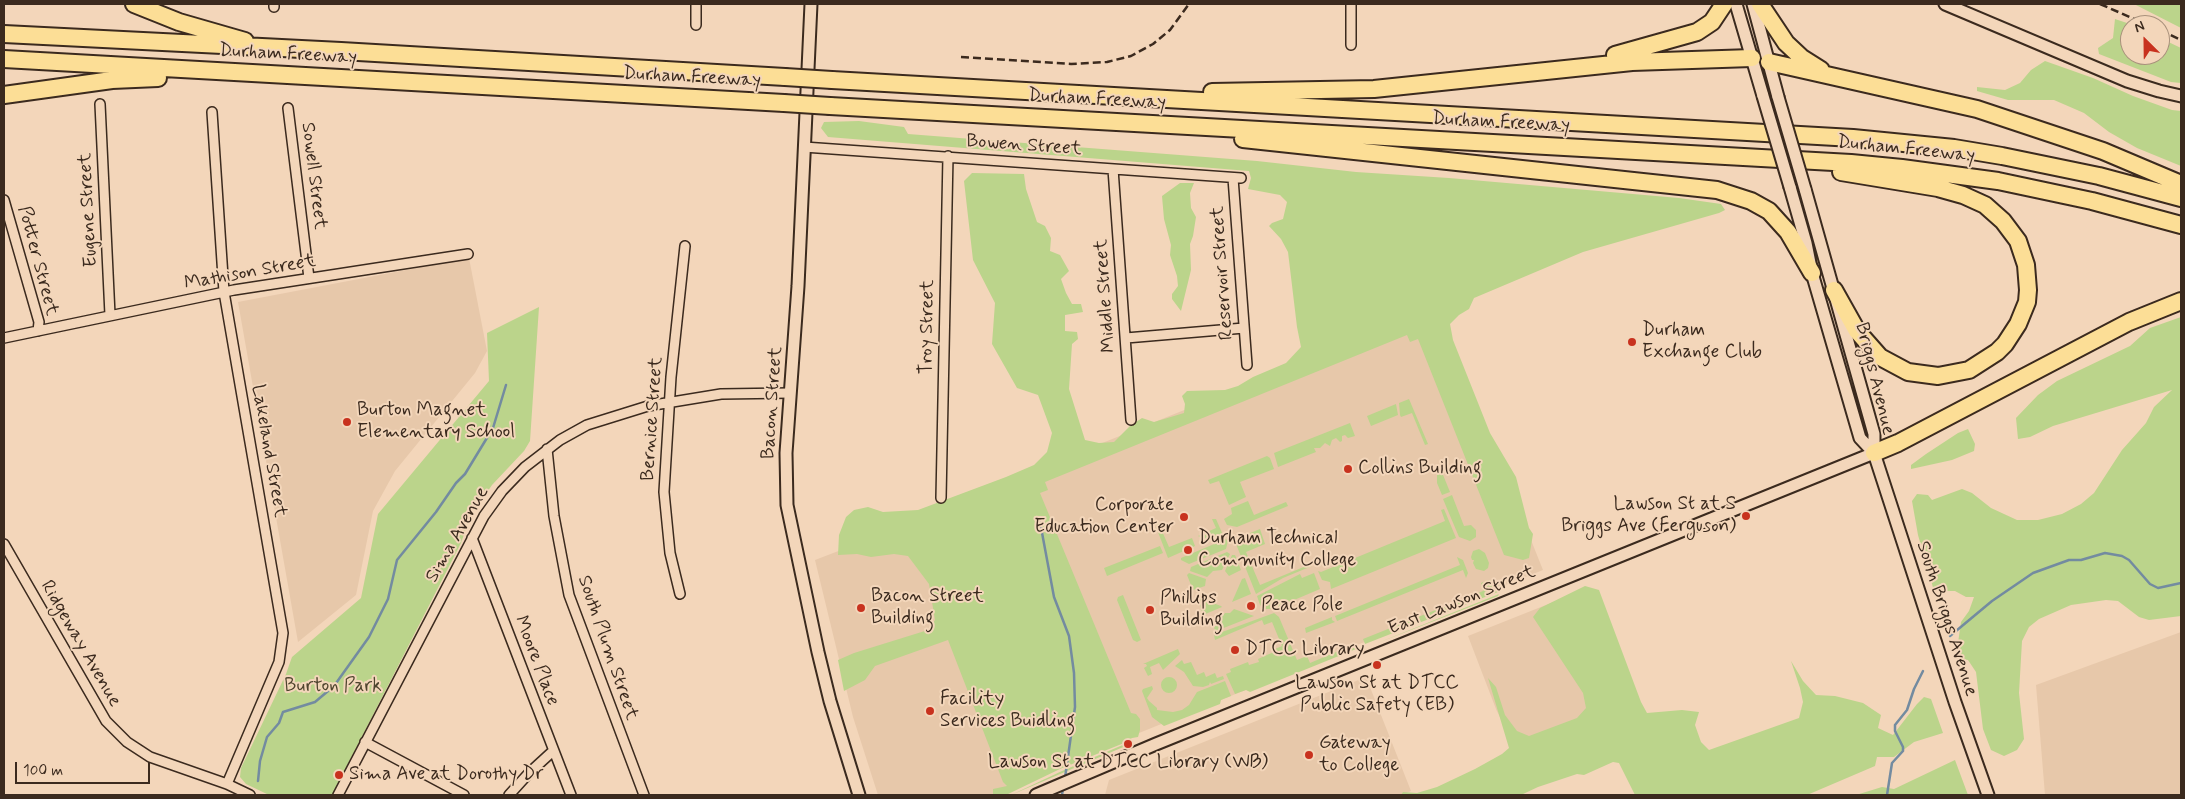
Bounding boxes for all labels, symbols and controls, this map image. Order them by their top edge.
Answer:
north arrow [2120,15,2170,65]
text: N [2132,17,2147,37]
street label: Durham Freeway [218,40,358,70]
street label: Durham Freeway [622,63,762,93]
street label: Durham Freeway [1027,85,1167,115]
street label: Durham Freeway [1431,108,1571,138]
street label: Sowell Street [295,121,331,231]
street label: Bowen Street [966,131,1082,161]
street label: Durham Freeway [1836,131,1976,169]
street label: Eugene Street [75,152,103,268]
street label: Potter Street [11,204,63,318]
street label: Reservoir Street [1207,205,1239,341]
street label: Middle Street [1091,238,1121,354]
street label: Mathison Street [183,250,317,296]
street label: Troy Street [916,279,940,375]
place label: Durham Exchange Club [1642,320,1762,364]
street label: Briggs Avenue [1849,320,1899,438]
marker: Durham Exchange Club [1626,336,1638,348]
street label: Bacon Street [758,346,788,460]
street label: Bernice Street [637,356,669,482]
street label: Lakeland Street [245,383,291,519]
place label: Burton Magnet Elementary School [357,400,515,444]
marker: Burton Magnet Elementary School [341,416,353,428]
place label: Collins Building [1358,458,1482,480]
marker: Collins Building [1342,463,1354,475]
street label: Sima Avenue [421,483,495,587]
place label: Lawson St at S Briggs Ave (Ferguson) [1561,494,1736,538]
place label: Corporate Education Center [1034,495,1174,539]
marker: Lawson St at S Briggs Ave (Ferguson) [1740,510,1752,522]
marker: Corporate Education Center [1178,511,1190,523]
place label: Durham Technical Community College [1198,528,1356,572]
street label: South Briggs Avenue [1910,539,1982,699]
marker: Durham Technical Community College [1182,544,1194,556]
street label: East Lawson Street [1385,561,1539,641]
street label: South Plum Street [572,573,642,723]
street label: Ridgeway Avenue [35,577,125,711]
place label: Bacon Street Building [871,586,984,630]
place label: Phillips Building [1160,588,1223,632]
place label: Peace Pole [1261,595,1343,617]
marker: Peace Pole [1245,600,1257,612]
marker: Bacon Street Building [855,602,867,614]
marker: Phillips Building [1144,604,1156,616]
street label: Moore Place [508,613,564,709]
place label: DTCC Library [1245,639,1364,661]
marker: DTCC Library [1229,644,1241,656]
marker: Lawson St at DTCC Public Safety (EB) [1371,659,1383,671]
place label: Lawson St at DTCC Public Safety (EB) [1295,673,1459,717]
park label: Burton Park [284,676,382,698]
place label: Facility Services Buidling [940,689,1075,733]
marker: Facility Services Buidling [924,705,936,717]
place label: Gateway to College [1319,733,1399,777]
marker: Lawson St at DTCC Library (WB) [1122,738,1134,750]
marker: Gateway to College [1303,749,1315,761]
scale bar [18,752,152,784]
place label: Lawson St at DTCC Library (WB) [988,752,1268,774]
text: 100 m [23,761,63,781]
place label: Sima Ave at Dorothy Dr [349,764,543,786]
marker: Sima Ave at Dorothy Dr [333,769,345,781]

